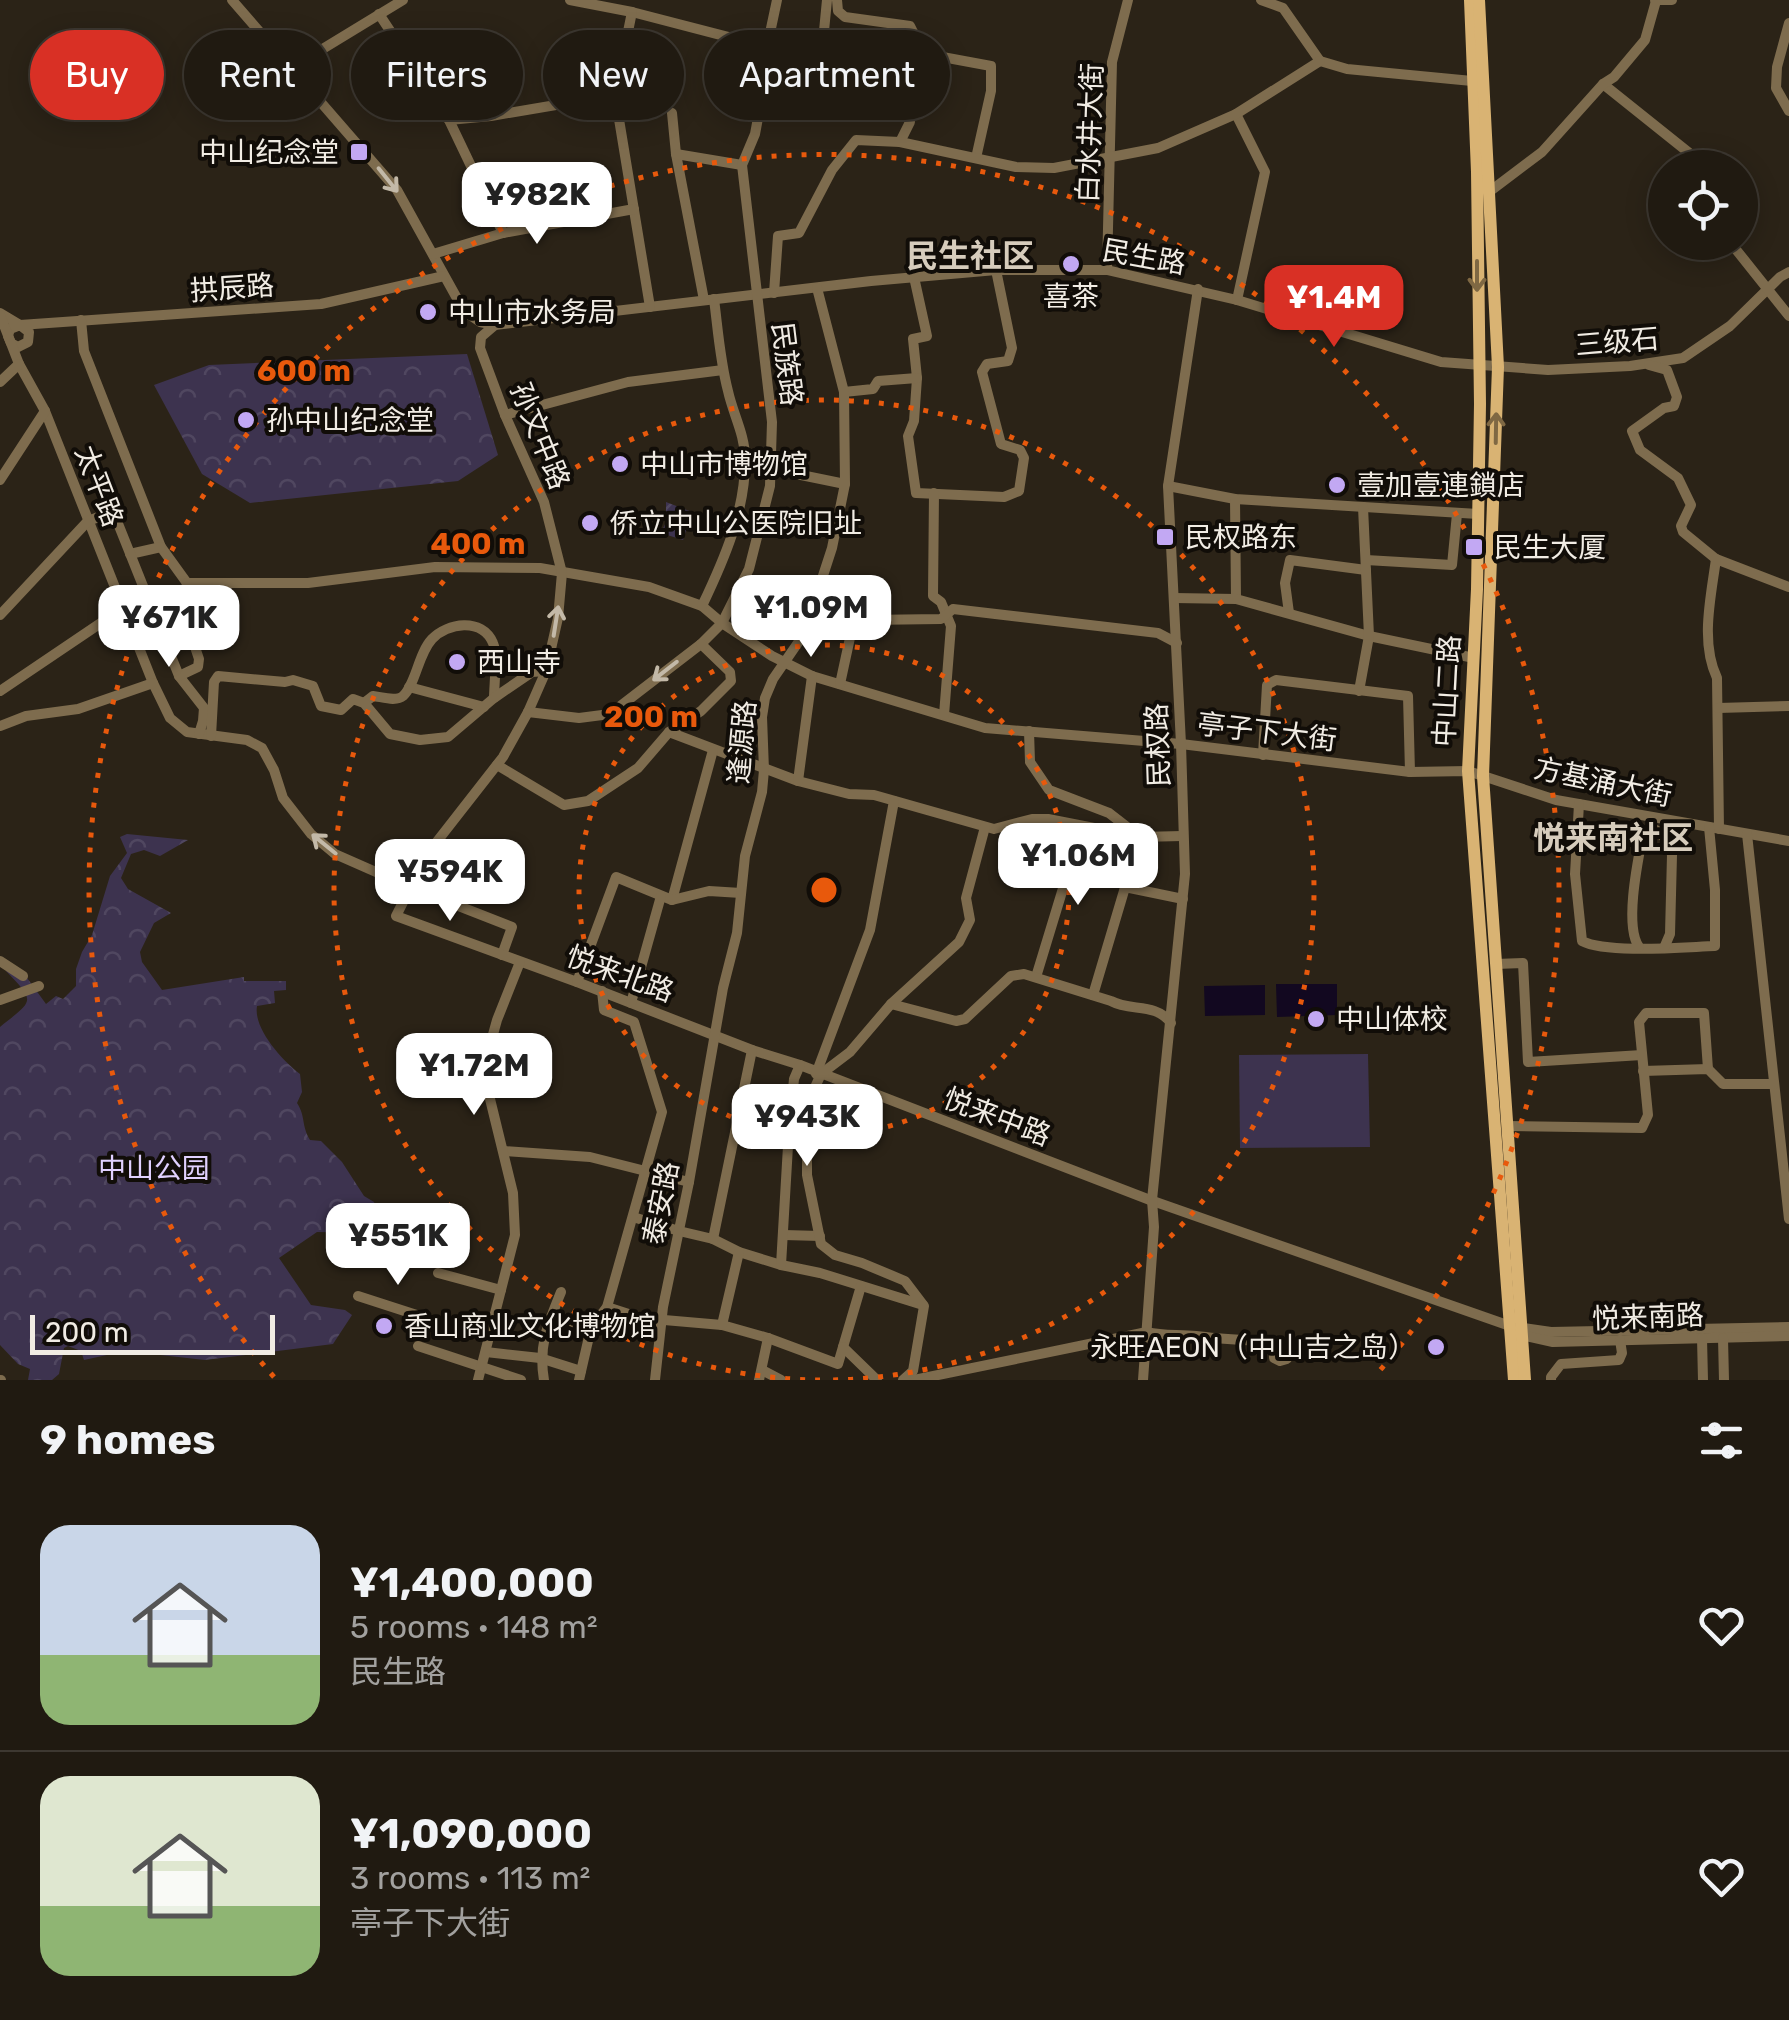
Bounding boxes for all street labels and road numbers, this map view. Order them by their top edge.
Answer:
street label: 白水井大街 [1071,62,1109,204]
street label: 民生路 [1100,233,1188,281]
street label: 拱辰路 [189,269,275,307]
street label: 民族路 [766,320,808,408]
street label: 三级石 [1574,322,1660,362]
street label: 孙文中路 [504,378,576,494]
street label: 太平路 [69,441,129,531]
street label: 中山二路 [1428,634,1466,748]
street label: 逢源路 [722,699,762,785]
street label: 民权路 [1140,702,1176,788]
street label: 亭子下大街 [1196,707,1338,757]
street label: 方基涌大街 [1531,751,1675,813]
street label: 悦来北路 [562,939,678,1009]
street label: 悦来中路 [939,1082,1055,1152]
street label: 泰安路 [637,1159,685,1247]
street label: 悦来南路 [1591,1299,1705,1335]

